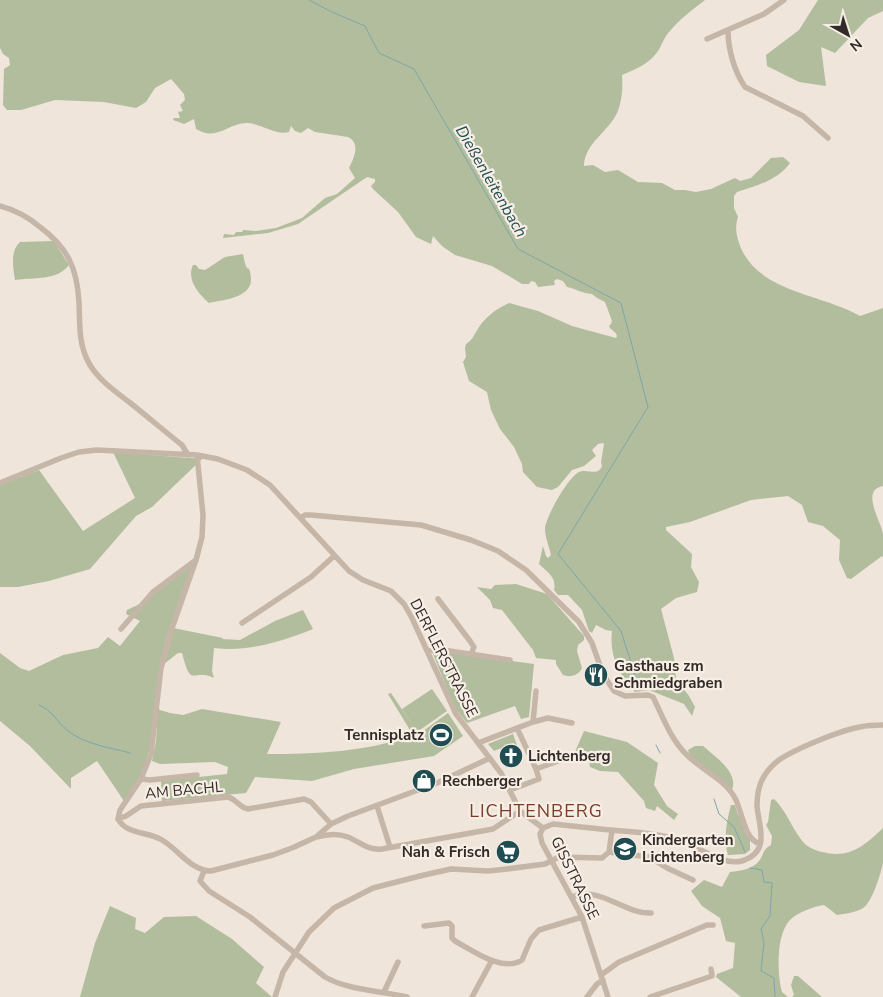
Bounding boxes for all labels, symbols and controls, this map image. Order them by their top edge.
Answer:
north arrow [823,10,873,60]
text: N [846,34,866,55]
water label: Dießenleitenbach [450,122,532,241]
street label: DERFLERSTRASSE [405,595,483,721]
place label: Gasthaus zm Schmiedgraben [614,656,722,693]
restaurant icon: Gasthaus zm Schmiedgraben [583,662,609,688]
sports icon: Tennisplatz [428,722,454,748]
place label: Tennisplatz [344,725,424,745]
church icon: Lichtenberg [498,743,524,769]
place label: Lichtenberg [528,746,611,766]
shop icon: Rechberger [411,768,437,794]
place label: Rechberger [442,771,522,791]
street label: AM BACHL [144,777,224,803]
district label: LICHTENBERG [469,799,603,823]
place label: Kindergarten Lichtenberg [642,830,734,867]
street label: GISSTRASSE [546,833,604,923]
school or university icon: Kindergarten Lichtenberg [612,836,638,862]
supermarket icon: Nah & Frisch [495,839,521,865]
place label: Nah & Frisch [402,842,490,862]

